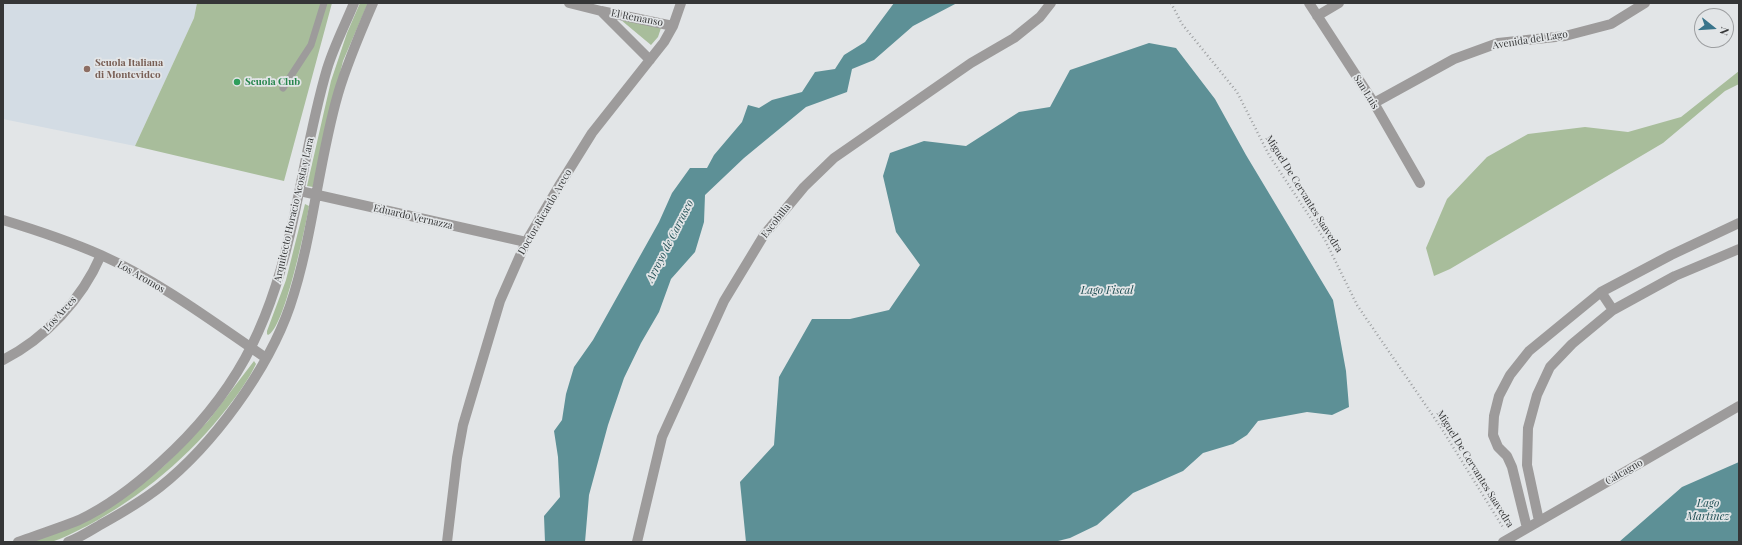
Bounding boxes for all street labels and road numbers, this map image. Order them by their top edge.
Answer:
street label: El Remanso [610,7,664,29]
street label: Avenida del Lago [1491,28,1569,52]
street label: San Luis [1351,73,1381,111]
street label: Miguel De Cervantes Saavedra [1263,133,1345,255]
street label: Arquitecto Horacio Acosta y Lara [272,137,316,283]
street label: Doctor Ricardo Areco [516,167,574,257]
street label: Escobilla [759,201,793,241]
street label: Eduardo Vernazza [372,202,454,232]
street label: Los Aromos [115,259,167,295]
street label: Los Arces [41,294,79,334]
street label: Miguel De Cervantes Saavedra [1434,408,1516,530]
street label: Calcagno [1603,457,1645,487]

